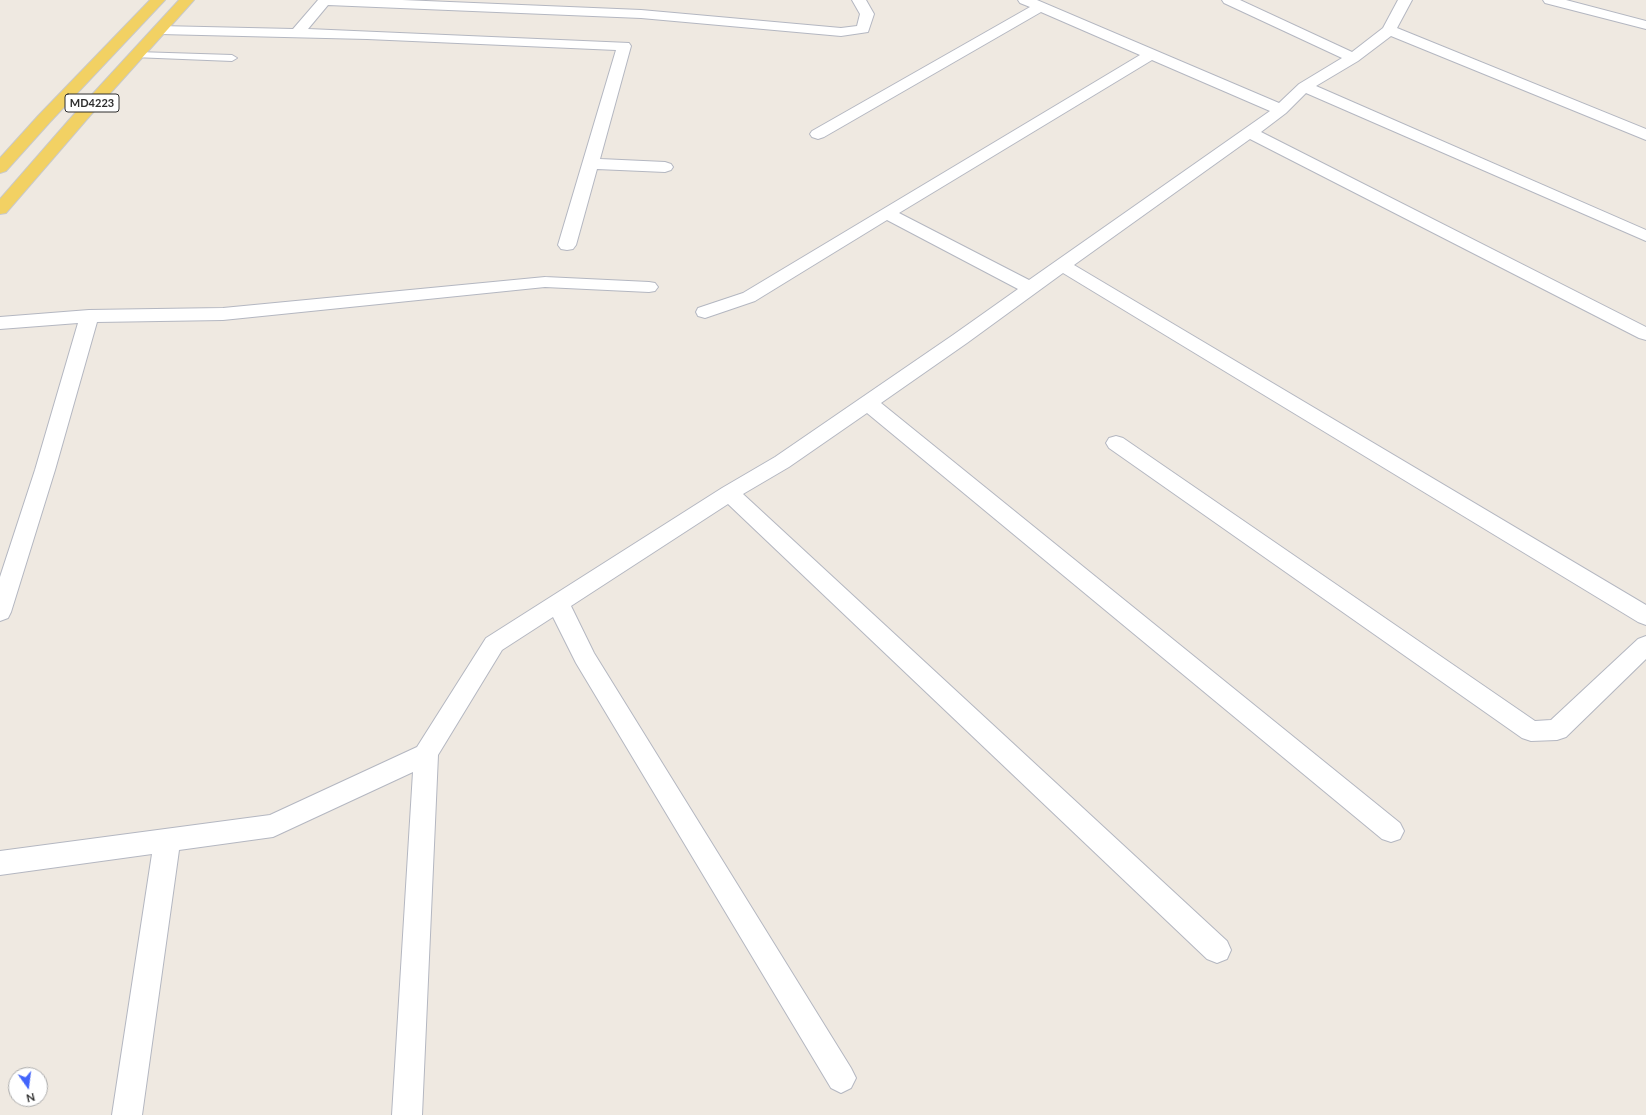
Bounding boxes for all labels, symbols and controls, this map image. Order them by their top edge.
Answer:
road number: MD4223 [65,94,119,112]
north arrow [8,1067,48,1107]
text: N [25,1091,36,1105]

